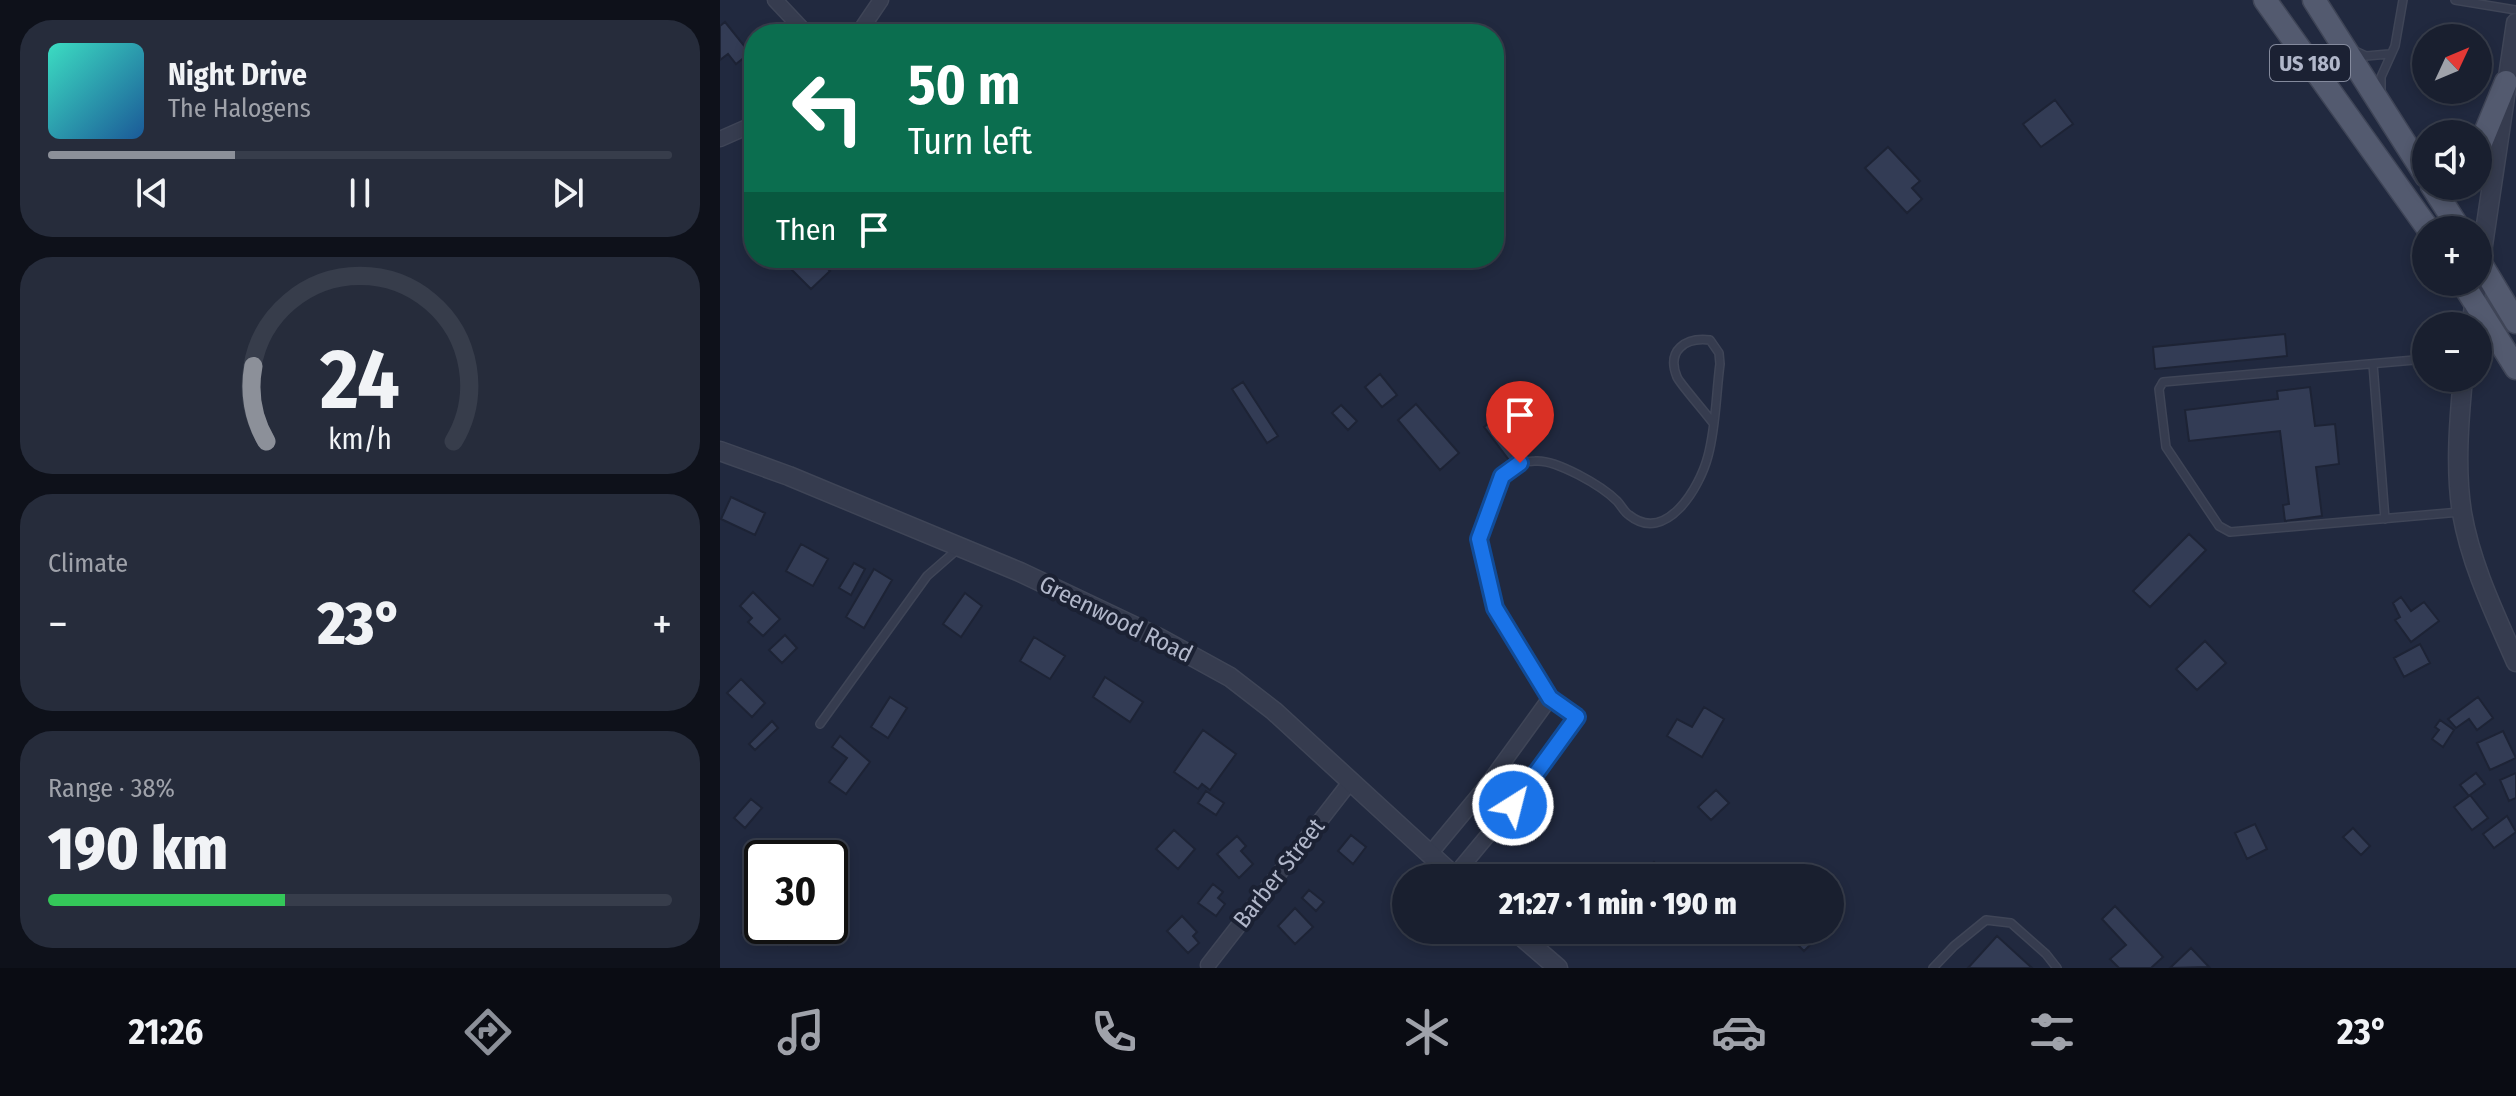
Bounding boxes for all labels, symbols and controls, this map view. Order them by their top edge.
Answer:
north arrow [2412,24,2492,104]
map controls [2412,24,2492,392]
road number: US 180 [2270,45,2350,81]
text: 50 m [908,52,1020,119]
icon: left [776,56,880,160]
text: Night Drive [168,57,307,93]
text: The Halogens [168,93,311,124]
text: Turn left [908,120,1032,164]
button: sound [2412,120,2492,200]
icon: previous [130,171,174,215]
icon: pause [338,171,382,215]
icon: next [546,171,590,215]
icon: arrive [852,208,896,252]
text: Then [776,212,836,248]
button: + [2412,216,2492,296]
button: − [2412,312,2492,392]
text: 24 [319,329,400,429]
pin [1486,381,1554,463]
icon: arrive [1498,393,1542,437]
text: km/h [328,422,392,457]
text: Climate [48,548,128,579]
street label: Greenwood Road [1035,570,1197,668]
text: 23° [317,588,402,660]
text: − [48,598,68,651]
text: + [652,598,672,651]
position arrow [1471,763,1555,847]
text: Range · 38% [48,773,175,804]
text: 190 km [48,813,228,885]
street label: Barber Street [1228,813,1330,933]
speed limit sign: 30 [744,840,848,944]
text: 21:27 · 1 min · 190 m [1499,886,1737,922]
icon: directions [460,1004,516,1060]
icon: music [773,1004,829,1060]
icon: phone [1086,1004,1142,1060]
icon: climate [1399,1004,1455,1060]
icon: car [1711,1004,1767,1060]
icon: filters [2024,1004,2080,1060]
text: 21:26 [128,1010,203,1054]
text: 23° [2337,1010,2388,1054]

